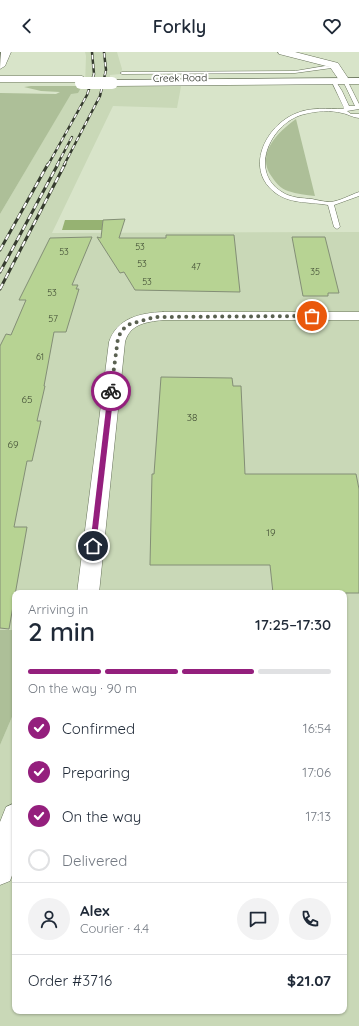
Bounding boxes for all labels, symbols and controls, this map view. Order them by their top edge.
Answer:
icon: back [16,15,38,37]
text: Forkly [153,15,206,38]
icon: heart [321,15,343,37]
street label: Creek Road [153,71,207,85]
house number: 53 [135,241,145,252]
house number: 53 [59,246,69,257]
house number: 53 [137,258,147,269]
house number: 47 [191,261,201,272]
house number: 35 [310,266,320,277]
house number: 53 [142,276,152,287]
house number: 53 [47,287,57,298]
pin [295,299,329,333]
icon: bag [301,305,323,327]
house number: 57 [48,313,58,324]
house number: 61 [36,351,44,362]
courier [91,371,131,411]
icon: bike [100,380,122,402]
house number: 65 [22,393,32,406]
house number: 38 [187,411,197,424]
house number: 69 [8,438,19,451]
house number: 19 [266,526,276,539]
pin [76,529,110,563]
icon: home [82,535,104,557]
text: Arriving in [28,601,88,617]
text: 2 min [28,615,95,648]
text: 17:25–17:30 [255,615,331,634]
text: On the way · 90 m [28,680,137,696]
icon: check [28,717,50,739]
text: Confirmed [62,719,135,738]
text: 16:54 [303,720,331,736]
icon: check [28,761,50,783]
text: Preparing [62,763,130,782]
text: 17:06 [302,764,331,780]
icon: check [28,805,50,827]
text: On the way [62,807,141,826]
text: 17:13 [305,808,331,824]
text: Delivered [62,851,127,870]
button: person [28,898,70,940]
button: chat [237,898,279,940]
button: phone [289,898,331,940]
text: Alex [80,901,110,920]
text: Courier · 4.4 [80,920,149,936]
text: Order #3716 [28,971,112,990]
text: $21.07 [287,971,331,990]

